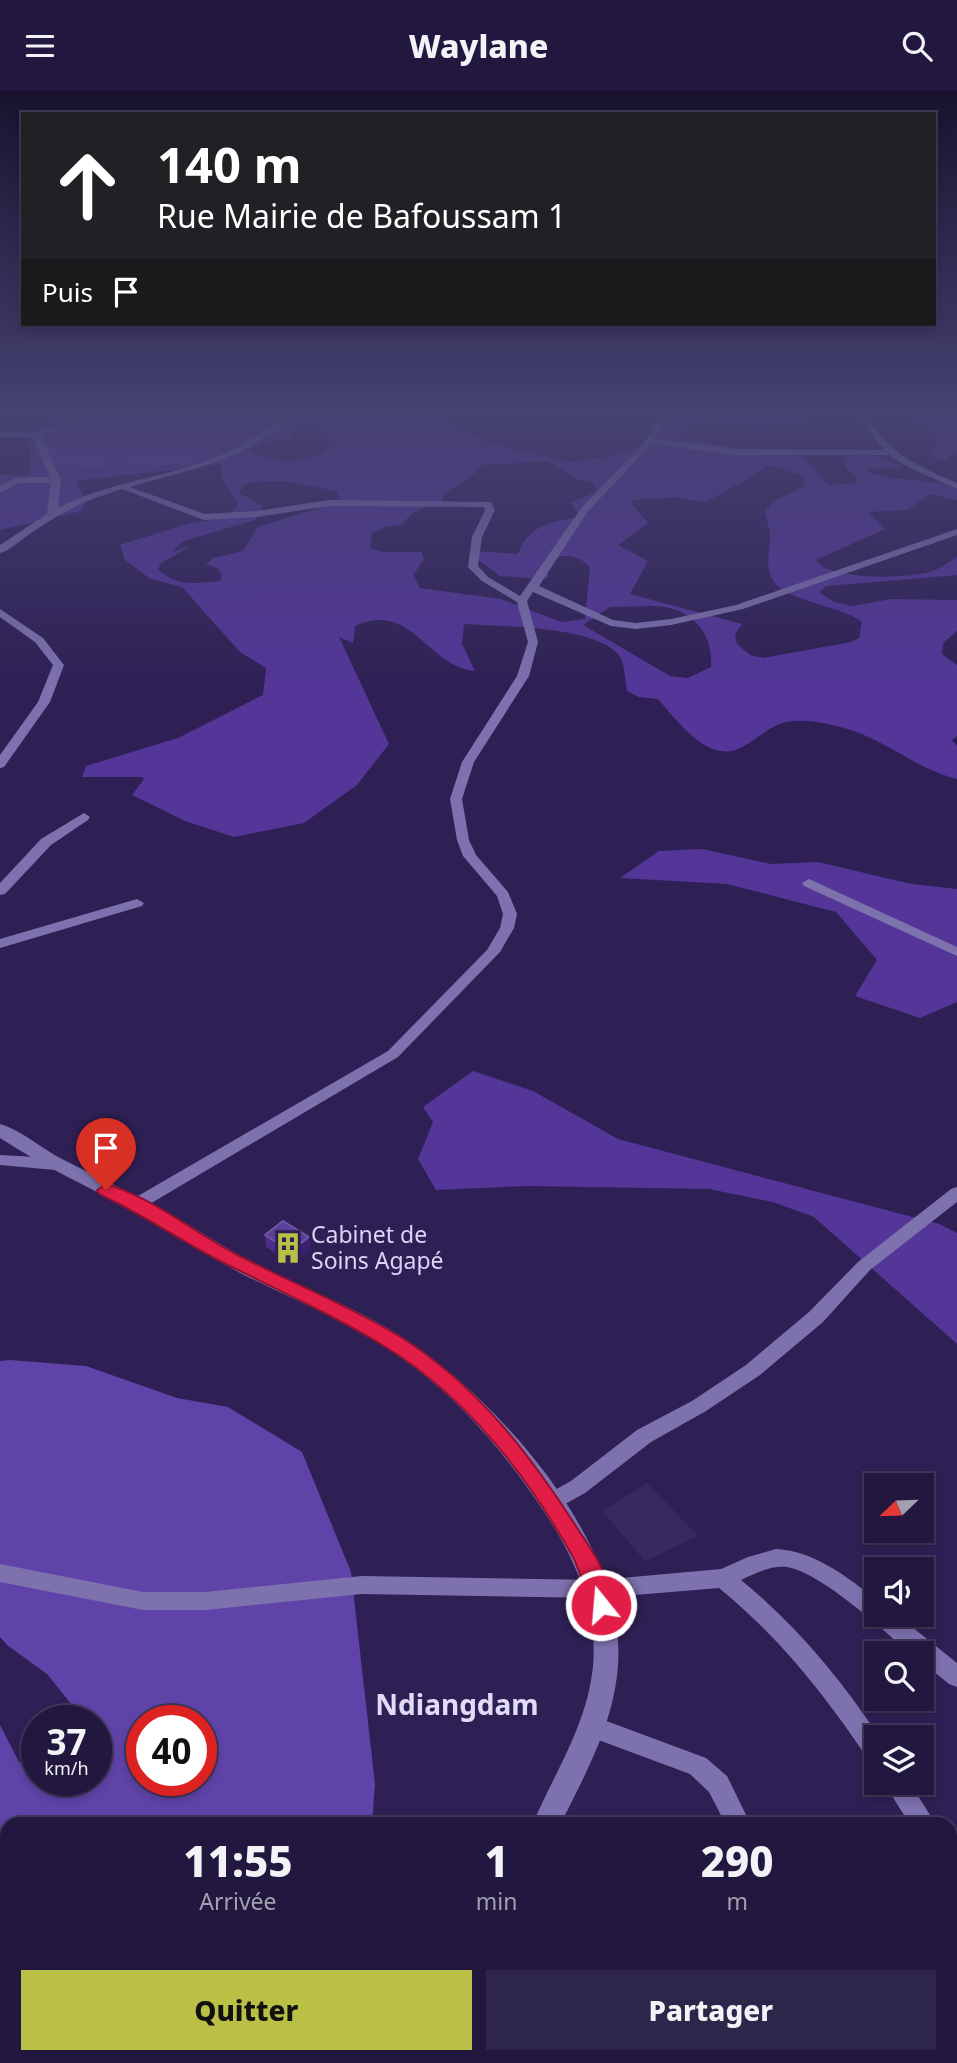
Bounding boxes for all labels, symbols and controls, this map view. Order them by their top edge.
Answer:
text: Waylane [409,24,548,67]
icon: menu [21,27,59,65]
icon: search [898,27,936,65]
text: 140 m [157,131,302,197]
icon: ahead [42,140,133,231]
text: Rue Mairie de Bafoussam 1 [157,194,566,237]
icon: arrive [107,273,145,311]
text: Puis [42,274,93,310]
pin [76,1118,136,1190]
icon: arrive [87,1129,125,1167]
place label: Cabinet de Soins Agapé [311,1218,444,1276]
building icon: Cabinet de Soins Agapé [271,1231,305,1265]
north arrow [864,1473,934,1543]
map controls [864,1473,934,1795]
button: sound [864,1557,934,1627]
position arrow [564,1568,638,1642]
button: search [864,1641,934,1711]
district label: Ndiangdam [375,1685,539,1723]
speed limit sign: 40 [126,1705,217,1796]
text: 37 [46,1718,87,1765]
button: layers [864,1725,934,1795]
text: km/h [44,1756,89,1780]
text: 11:55 [183,1832,292,1889]
text: 1 [484,1832,509,1889]
text: 290 [701,1832,774,1889]
text: Arrivée [199,1885,277,1917]
text: min [476,1885,517,1917]
text: m [726,1885,748,1917]
button: Quitter [21,1970,472,2050]
button: Partager [486,1970,936,2050]

